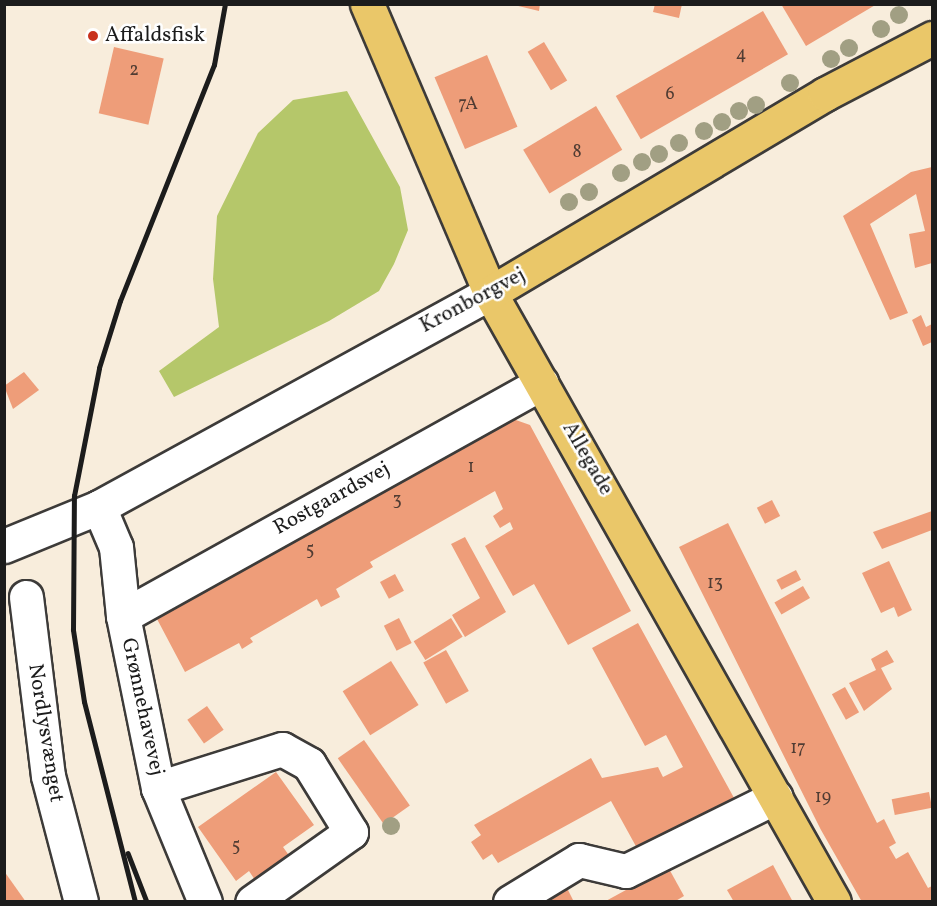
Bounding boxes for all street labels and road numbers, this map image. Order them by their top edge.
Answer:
street label: Kronborgvej [416,263,530,339]
street label: Allegade [556,418,618,500]
street label: Rostgaardsvej [269,457,395,541]
street label: Grønnehavevej [115,636,169,778]
street label: Nordlysvænget [22,662,68,804]

